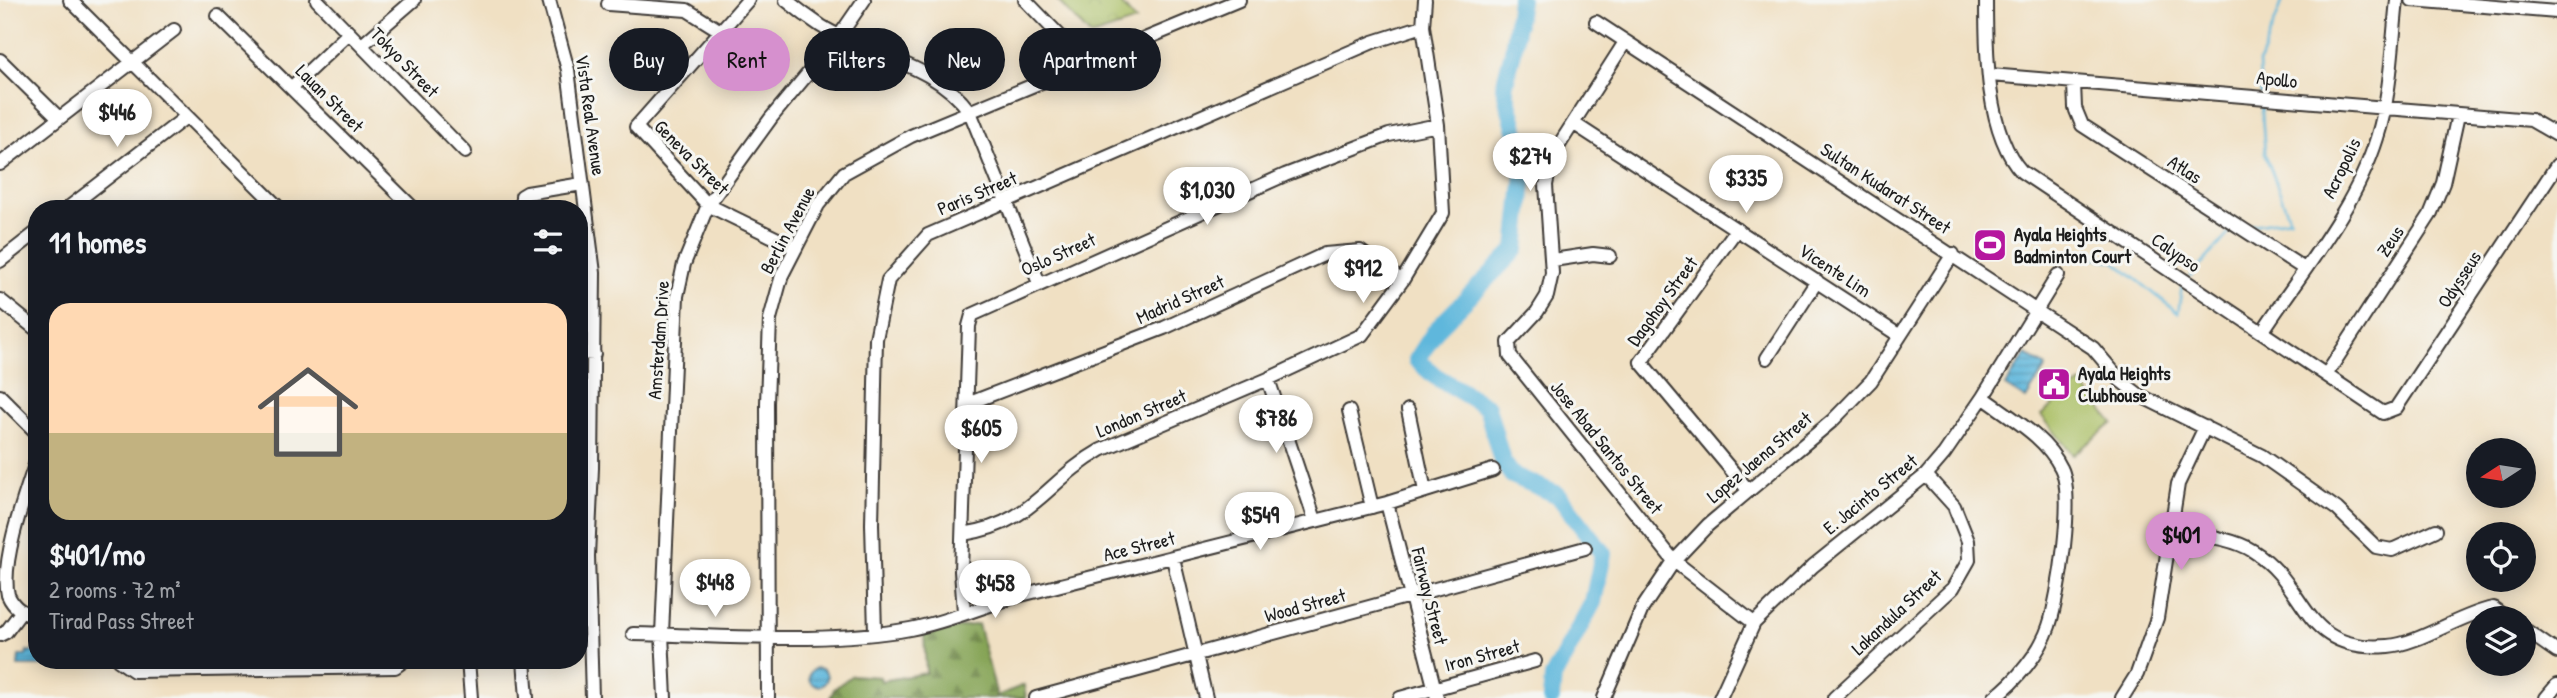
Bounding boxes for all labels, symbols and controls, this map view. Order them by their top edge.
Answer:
street label: Tokyo Street [365,21,445,103]
chip: Buy [609,28,689,91]
chip: Rent [703,28,790,91]
chip: Filters [804,28,910,91]
chip: New [924,28,1005,91]
chip: Apartment [1019,28,1161,91]
street label: Vista Real Avenue [570,53,612,178]
street label: Lauan Street [290,58,370,138]
street label: Apollo [2255,64,2299,94]
pin: $446 [76,90,158,149]
text: $446 [98,96,136,127]
street label: Geneva Street [649,114,736,201]
pin: $274 [1489,134,1571,193]
street label: Acropolis [2315,134,2367,202]
street label: Sultan Kudarat Street [1816,136,1957,240]
text: $274 [1509,140,1551,171]
street label: Atlas [2163,148,2207,190]
pin: $335 [1705,156,1787,215]
text: $335 [1725,162,1767,193]
street label: Paris Street [933,164,1021,221]
pin: $1,030 [1150,168,1264,227]
text: $1,030 [1179,174,1235,205]
street label: Berlin Avenue [753,182,821,278]
street label: Zeus [2370,220,2410,262]
place label: Ayala Heights Badminton Court [2014,221,2132,269]
text: 11 homes [49,222,146,262]
icon: filters [529,223,567,261]
street label: Oslo Street [1017,226,1100,282]
sports icon: Ayala Heights Badminton Court [1971,226,2009,264]
street label: Calypso [2146,226,2206,278]
street label: Vicente Lim [1794,237,1876,303]
street label: Odysseus [2431,245,2487,313]
pin: $912 [1322,246,1404,305]
street label: Dagohoy Street [1621,251,1704,351]
text: $912 [1343,252,1383,283]
street label: Madrid Street [1132,268,1229,330]
street label: Amsterdam Drive [641,279,675,400]
icon: home [245,349,371,475]
place label: Ayala Heights Clubhouse [2078,360,2171,408]
public building icon: Ayala Heights Clubhouse [2035,365,2073,403]
street label: Jose Abad Santos Street [1545,375,1669,520]
street label: London Street [1092,382,1190,444]
pin: $786 [1235,396,1317,455]
text: $786 [1255,402,1297,433]
street label: Lopez Jaena Street [1701,405,1817,509]
pin: $605 [940,406,1022,465]
text: $605 [961,412,1001,443]
north arrow [2466,438,2536,508]
map controls [2466,438,2536,676]
street label: E. Jacinto Street [1817,448,1923,540]
pin: $549 [1219,492,1301,552]
text: $549 [1241,499,1279,530]
pin: $401 [2140,512,2222,572]
text: $401 [2162,519,2200,550]
button: locate [2466,522,2536,592]
street label: Ace Street [1101,524,1178,567]
text: $401/mo [49,534,145,574]
street label: Fairway Street [1405,544,1455,648]
pin: $448 [674,560,756,619]
pin: $458 [954,560,1036,620]
street label: Lakandula Street [1845,563,1947,661]
text: $448 [696,566,734,597]
text: $458 [975,567,1015,598]
text: 2 rooms · 72 m² [49,574,181,605]
street label: Wood Street [1262,582,1349,628]
text: Tirad Pass Street [49,605,194,636]
button: layers [2466,606,2536,676]
street label: Iron Street [1442,632,1523,677]

